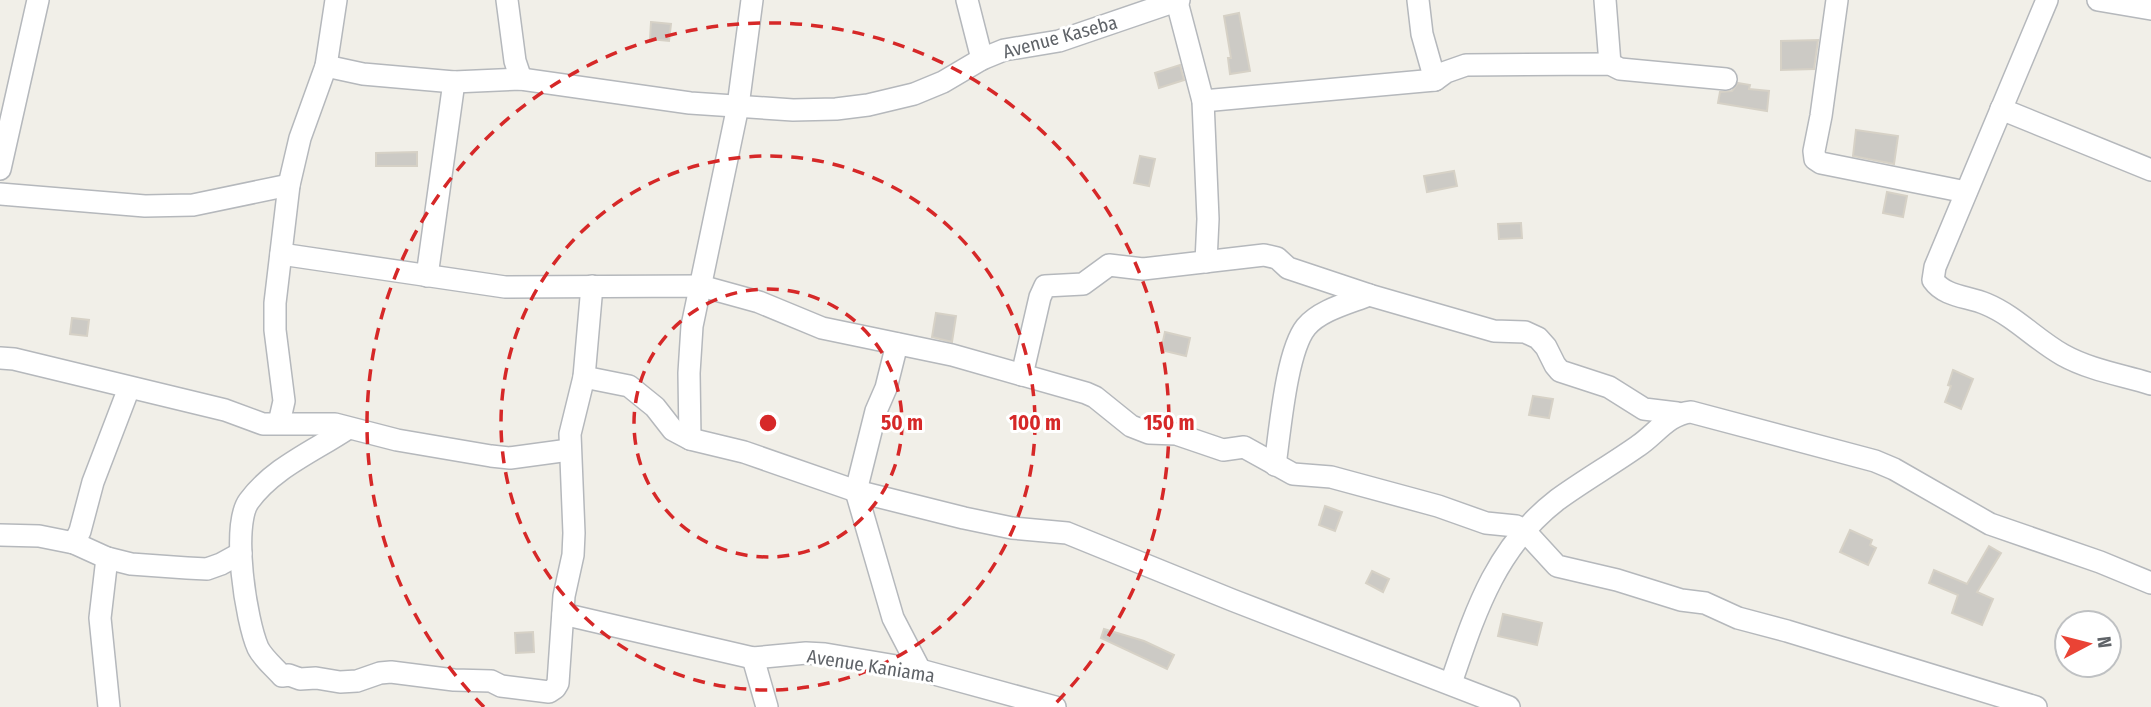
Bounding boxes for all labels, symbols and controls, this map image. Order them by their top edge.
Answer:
street label: Avenue Kaseba [1000,11,1120,63]
text: 50 m [881,410,923,436]
text: 100 m [1009,410,1061,436]
text: 150 m [1143,410,1195,436]
centre of rings [756,411,780,435]
north arrow [2053,609,2123,679]
text: N [2092,635,2116,649]
street label: Avenue Kaniama [806,645,936,687]

